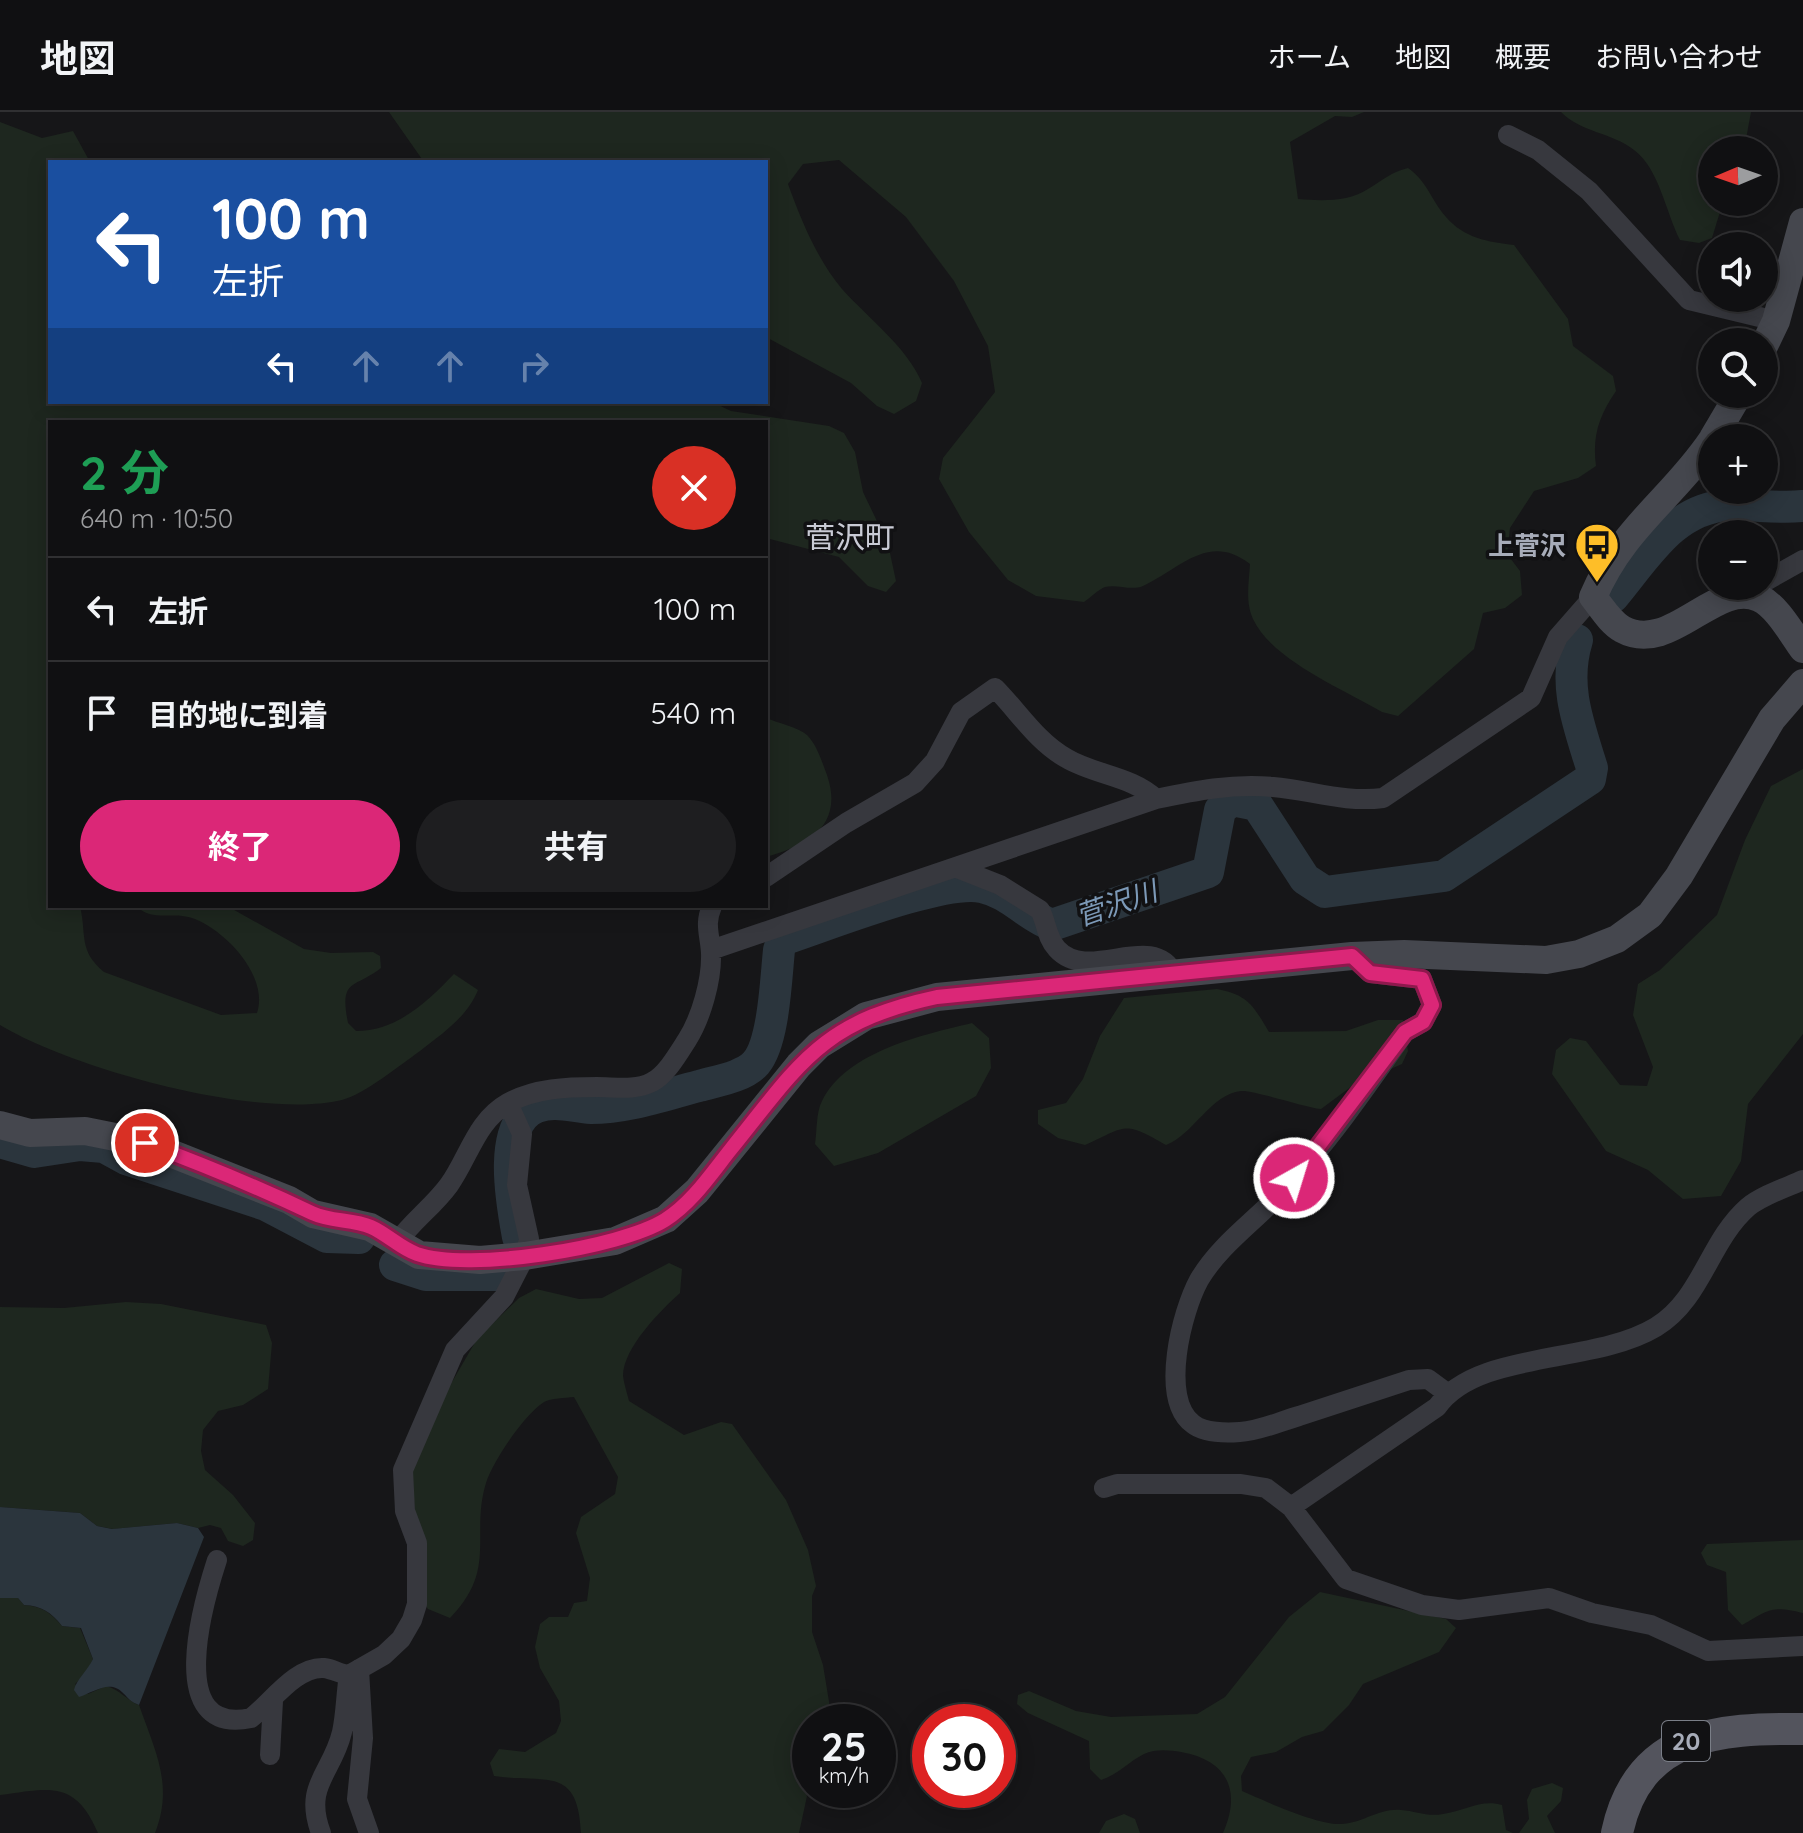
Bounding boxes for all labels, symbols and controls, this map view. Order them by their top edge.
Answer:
text: 地図 [40,34,116,82]
text: ホーム [1268,39,1351,74]
text: 地図 [1395,39,1451,74]
text: 概要 [1495,39,1551,74]
text: お問い合わせ [1595,39,1763,74]
north arrow [1698,136,1778,216]
map controls [1698,136,1778,600]
text: 100 m [212,183,370,253]
icon: left [80,192,184,296]
button: sound [1698,232,1778,312]
text: 左折 [212,258,284,303]
button: search [1698,328,1778,408]
icon: left [260,344,304,388]
icon: ahead [344,344,388,388]
icon: ahead [428,344,472,388]
icon: right [512,344,556,388]
button: + [1698,424,1778,504]
text: 2 分 [80,442,169,502]
button: close [652,446,736,530]
text: 640 m · 10:50 [80,502,233,535]
district label: 菅沢町 [805,518,895,556]
button: − [1698,520,1778,600]
bus stop icon: 上菅沢 [1573,521,1621,584]
place label: 上菅沢 [1488,529,1566,562]
icon: left [80,587,124,631]
text: 100 m [654,590,736,628]
text: 左折 [148,592,208,630]
icon: arrive [80,691,124,735]
text: 540 m [650,694,736,732]
text: 目的地に到着 [148,696,328,734]
button: 終了 [80,800,400,892]
button: 共有 [416,800,736,892]
water label: 菅沢川 [1071,872,1164,933]
pin [111,1109,179,1177]
icon: arrive [123,1121,167,1165]
position arrow [1252,1136,1336,1220]
speed limit sign: 30 [912,1704,1016,1808]
text: 25 [821,1721,867,1771]
road number: 20 [1662,1721,1710,1761]
text: km/h [819,1763,869,1788]

